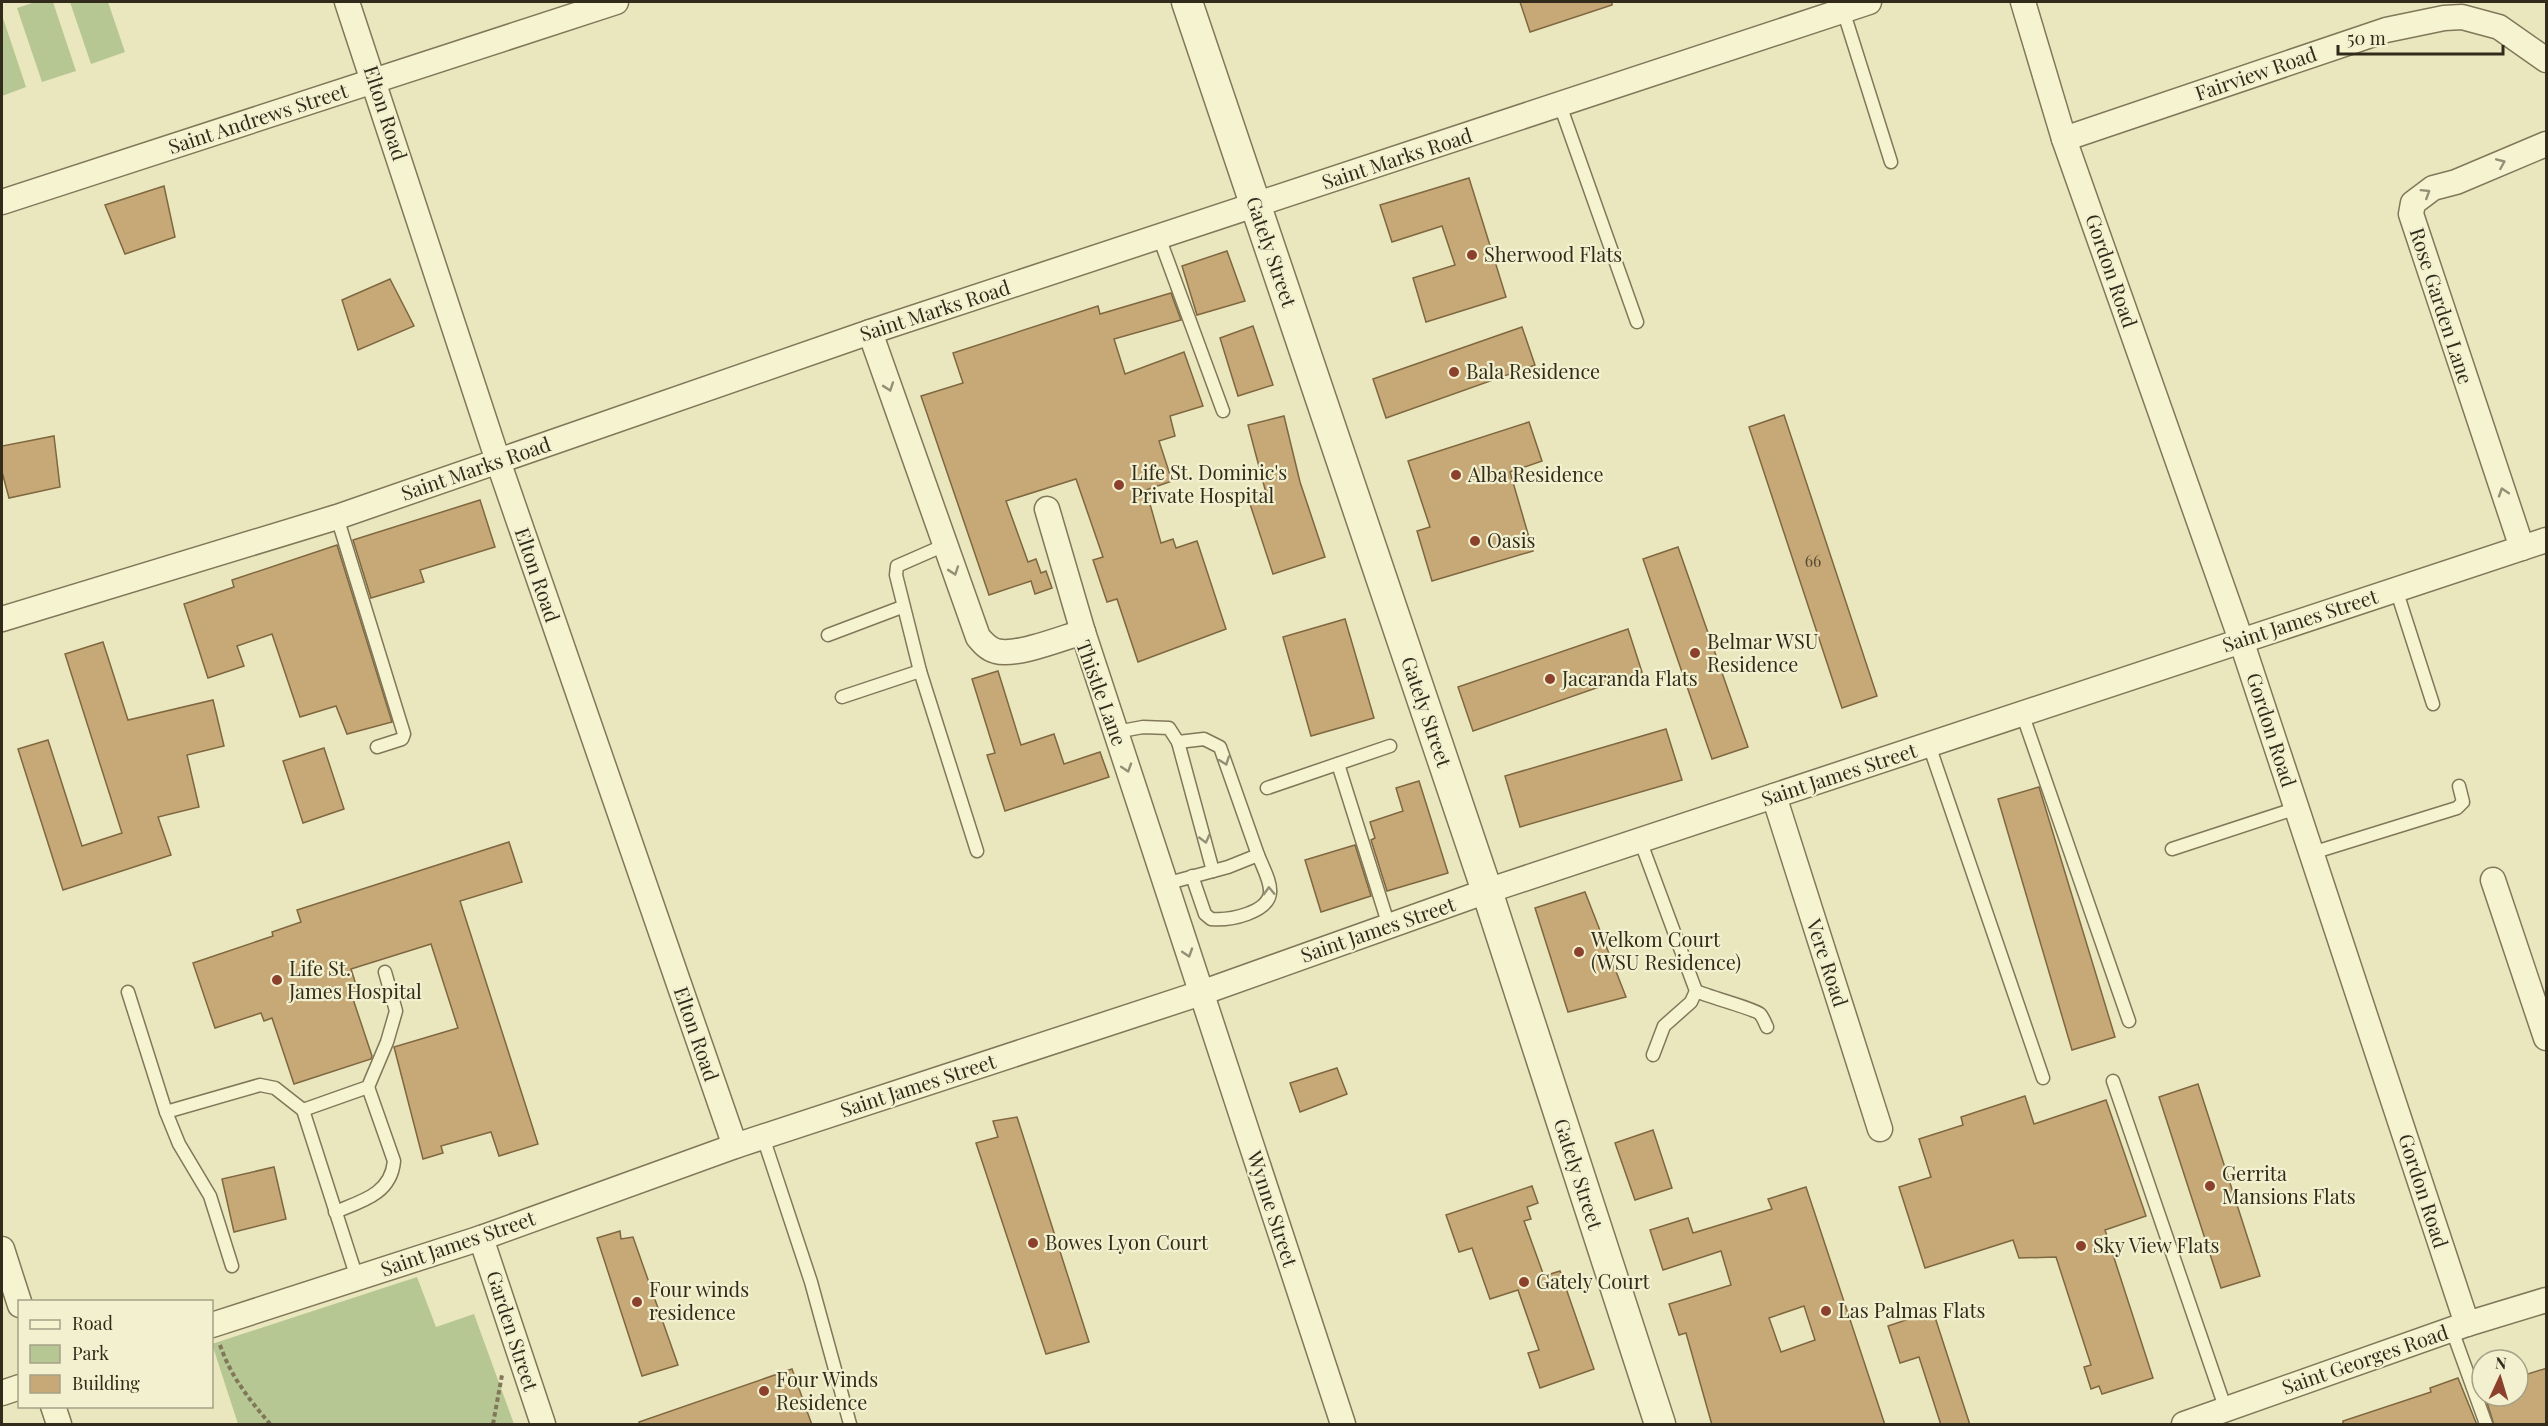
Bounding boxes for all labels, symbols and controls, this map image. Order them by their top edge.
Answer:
scale bar [2338,18,2503,56]
text: 50 m [2347,26,2386,50]
street label: Fairview Road [2191,39,2320,106]
street label: Elton Road [358,62,415,164]
street label: Saint Andrews Street [164,76,352,159]
street label: Saint Marks Road [1318,120,1475,195]
one-way arrow [2495,158,2506,170]
one-way arrow [2420,188,2430,200]
street label: Gately Street [1241,193,1304,311]
street label: Gordon Road [2080,210,2145,331]
street label: Rose Garden Lane [2404,224,2480,387]
place label: Sherwood Flats [1484,240,1622,267]
marker: Sherwood Flats [1465,248,1479,262]
street label: Saint Marks Road [856,272,1013,347]
place label: Bala Residence [1466,357,1600,384]
marker: Bala Residence [1447,365,1461,379]
one-way arrow [882,381,895,392]
street label: Saint Marks Road [397,429,554,506]
place label: Life St. Dominic's Private Hospital [1131,458,1287,508]
place label: Alba Residence [1467,460,1604,487]
marker: Alba Residence [1449,468,1463,482]
marker: Life St. Dominic's Private Hospital [1112,478,1126,492]
one-way arrow [2498,487,2510,498]
street label: Elton Road [510,524,567,626]
place label: Oasis [1487,526,1536,553]
marker: Oasis [1468,534,1482,548]
house number: 66 [1805,550,1821,571]
one-way arrow [947,565,960,576]
street label: Saint James Street [2218,581,2382,657]
place label: Belmar WSU Residence [1707,627,1819,677]
street label: Thistle Lane [1071,636,1134,749]
marker: Belmar WSU Residence [1688,646,1702,660]
street label: Gately Street [1396,653,1459,771]
place label: Jacaranda Flats [1561,664,1698,691]
street label: Gordon Road [2241,669,2304,790]
marker: Jacaranda Flats [1543,672,1557,686]
street label: Saint James Street [1757,735,1921,811]
one-way arrow [1218,755,1230,766]
one-way arrow [1120,762,1133,772]
one-way arrow [1197,834,1210,844]
one-way arrow [1262,886,1275,895]
street label: Saint James Street [1297,889,1459,968]
street label: Vere Road [1801,914,1855,1010]
place label: Welkom Court (WSU Residence) [1590,925,1741,975]
marker: Welkom Court (WSU Residence) [1572,945,1586,959]
one-way arrow [1181,947,1193,958]
place label: Life St. James Hospital [288,954,422,1004]
marker: Life St. James Hospital [270,973,284,987]
street label: Elton Road [669,983,726,1085]
street label: Saint James Street [836,1046,1000,1122]
street label: Gately Street [1549,1115,1610,1233]
street label: Gordon Road [2393,1130,2456,1251]
street label: Wynne Street [1242,1146,1305,1271]
place label: Gerrita Mansions Flats [2222,1159,2356,1209]
marker: Gerrita Mansions Flats [2203,1179,2217,1193]
street label: Saint James Street [377,1203,539,1282]
place label: Bowes Lyon Court [1045,1228,1209,1255]
place label: Sky View Flats [2093,1231,2219,1258]
marker: Bowes Lyon Court [1026,1236,1040,1250]
marker: Sky View Flats [2074,1239,2088,1253]
street label: Garden Street [481,1267,546,1395]
place label: Gately Court [1536,1267,1651,1294]
place label: Four winds residence [649,1275,749,1325]
marker: Gately Court [1517,1275,1531,1289]
marker: Four winds residence [630,1295,644,1309]
place label: Las Palmas Flats [1838,1296,1985,1323]
legend [18,1300,213,1408]
marker: Las Palmas Flats [1819,1304,1833,1318]
text: Road [72,1311,113,1335]
street label: Saint Georges Road [2278,1317,2452,1400]
text: Park [72,1341,109,1365]
north arrow [2470,1348,2530,1408]
text: N [2495,1352,2508,1373]
place label: Four Winds Residence [776,1365,878,1415]
text: Building [72,1371,140,1395]
marker: Four Winds Residence [757,1384,771,1398]

